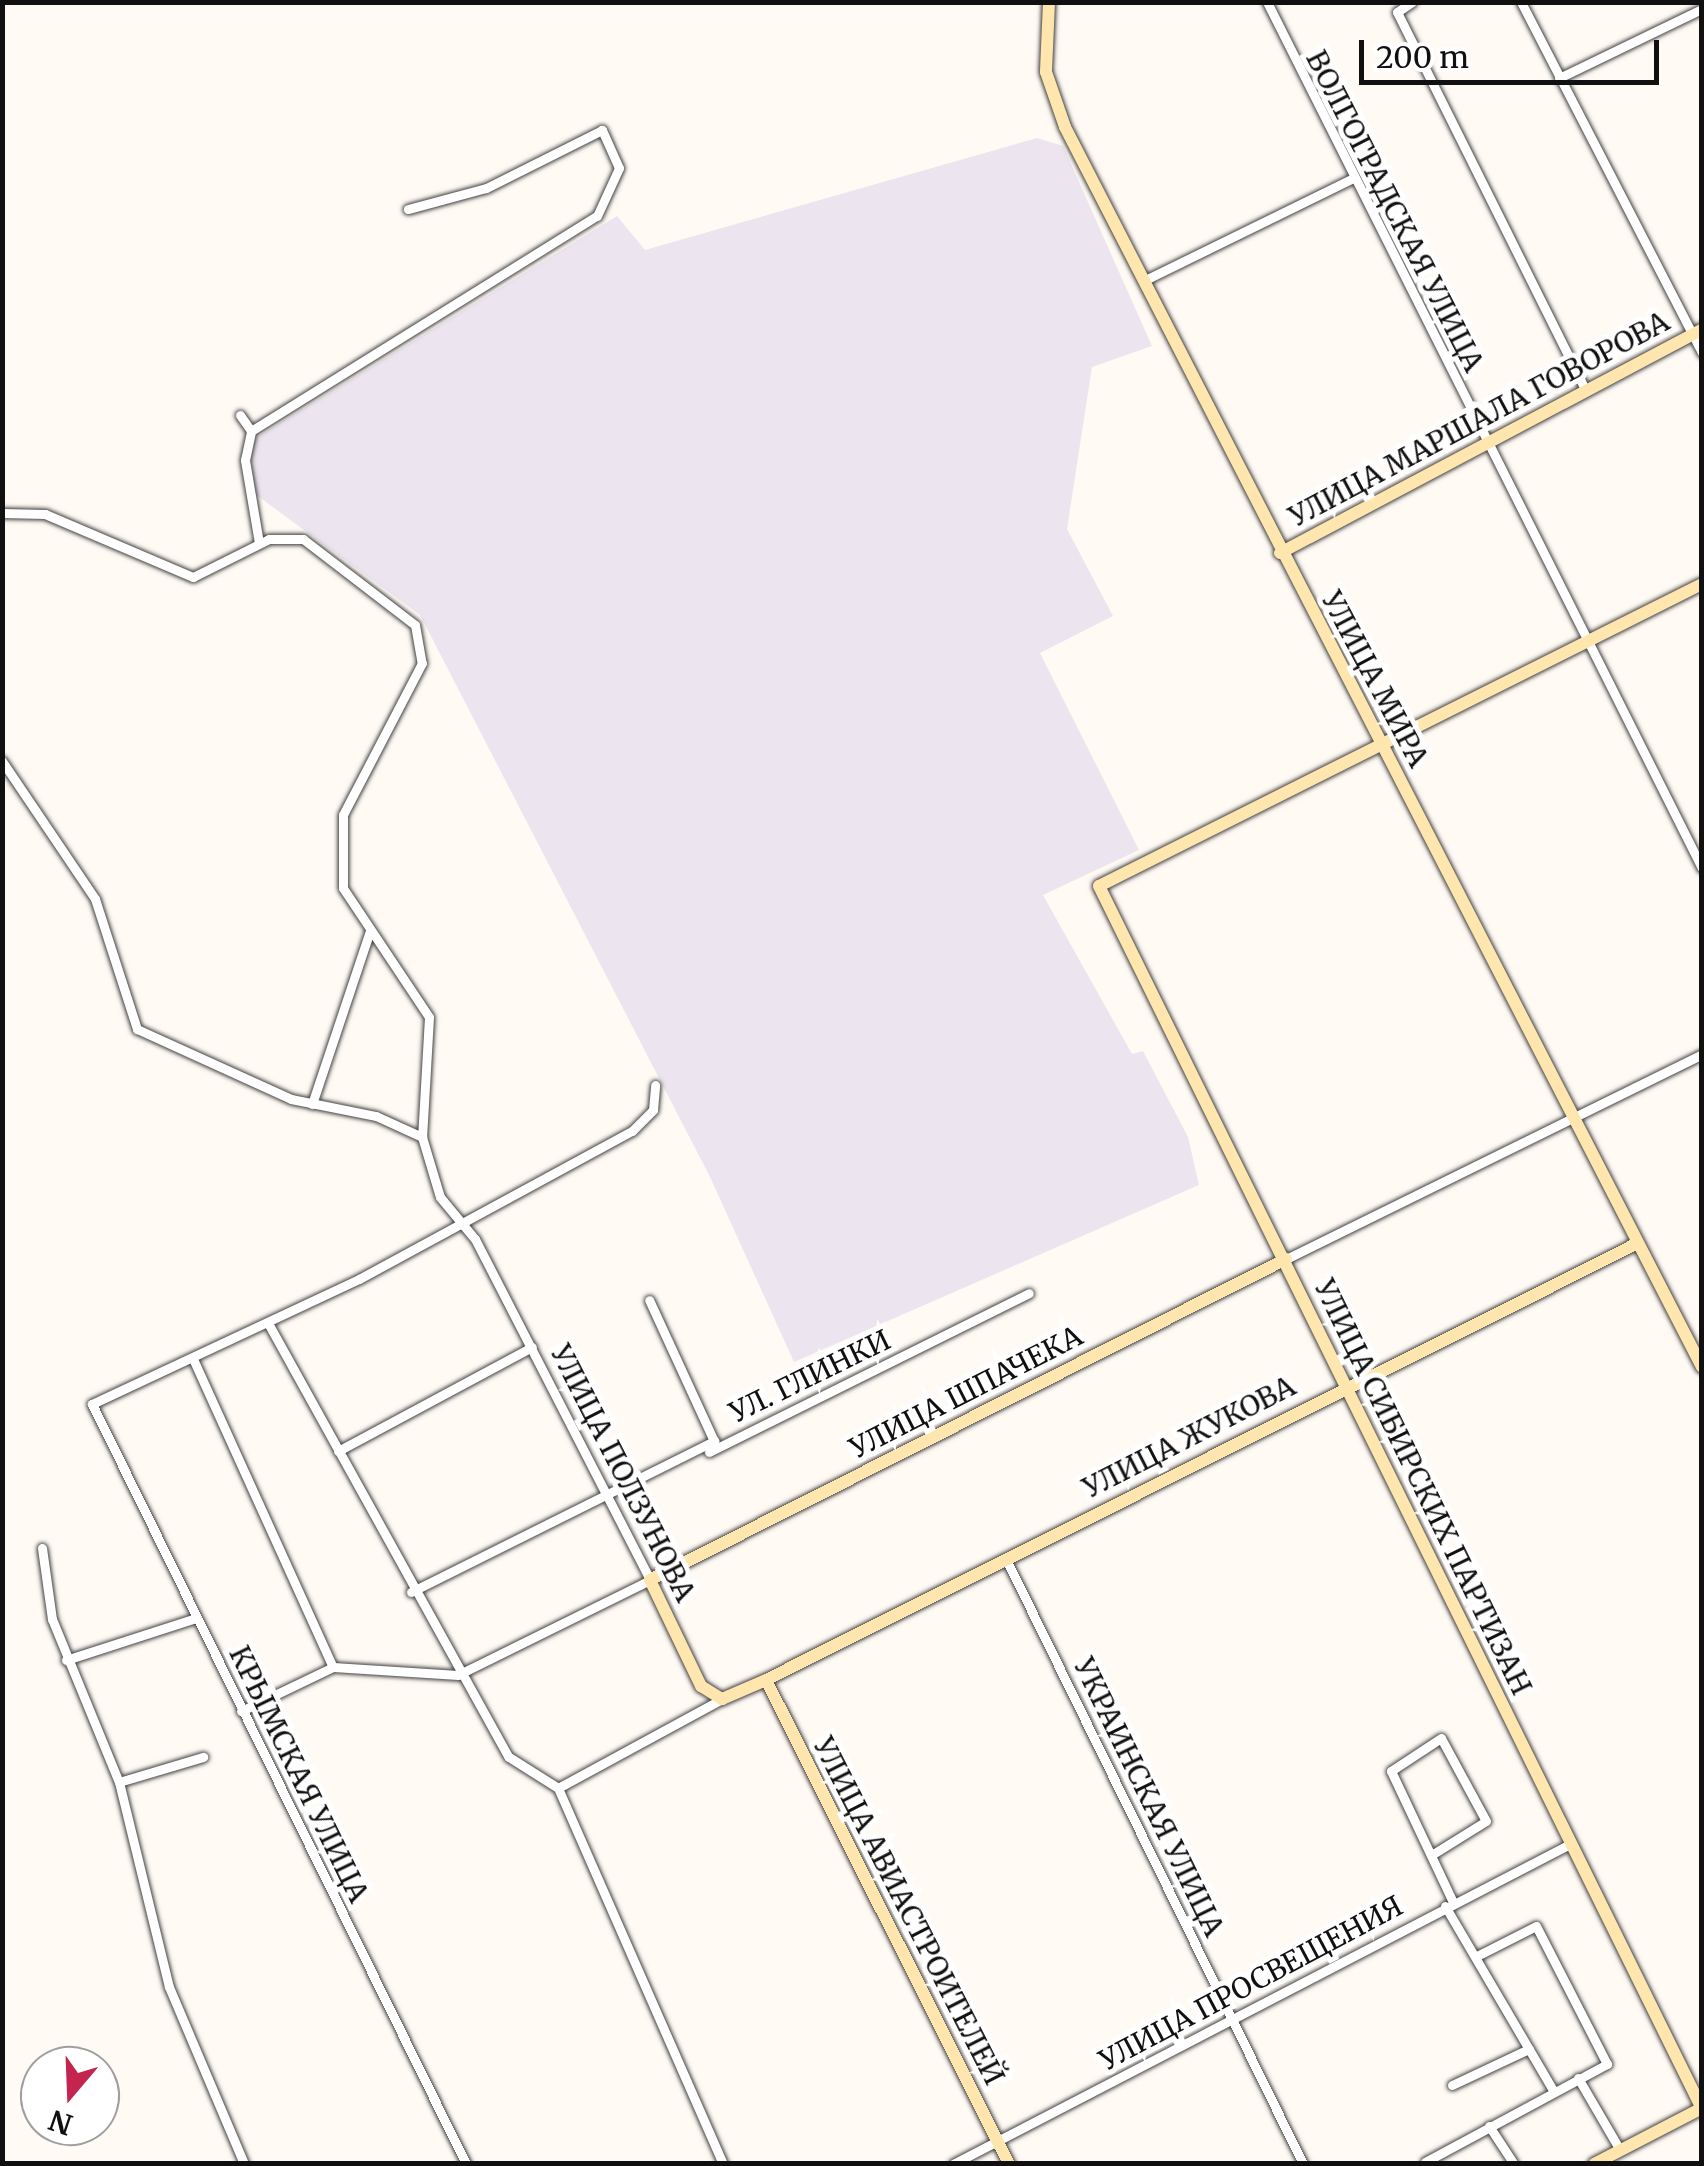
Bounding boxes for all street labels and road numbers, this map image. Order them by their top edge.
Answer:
street label: ВОЛГОГРАДСКАЯ УЛИЦА [1299,45,1491,377]
street label: УЛИЦА МАРШАЛА ГОВОРОВА [1283,304,1675,534]
street label: УЛИЦА МИРА [1315,585,1435,773]
street label: УЛИЦА СИБИРСКИХ ПАРТИЗАН [1308,1274,1538,1700]
street label: УЛИЦА ШПАЧЕКА [844,1319,1088,1465]
street label: УЛ. ГЛИНКИ [724,1323,896,1429]
street label: УЛИЦА ПОЛЗУНОВА [544,1339,702,1607]
street label: УЛИЦА ЖУКОВА [1077,1369,1301,1505]
street label: КРЫМСКАЯ УЛИЦА [222,1640,376,1908]
street label: УКРАИНСКАЯ УЛИЦА [1067,1652,1231,1942]
street label: УЛИЦА АВИАСТРОИТЕЛЕЙ [806,1732,1012,2090]
street label: УЛИЦА ПРОСВЕЩЕНИЯ [1094,1889,1408,2077]

